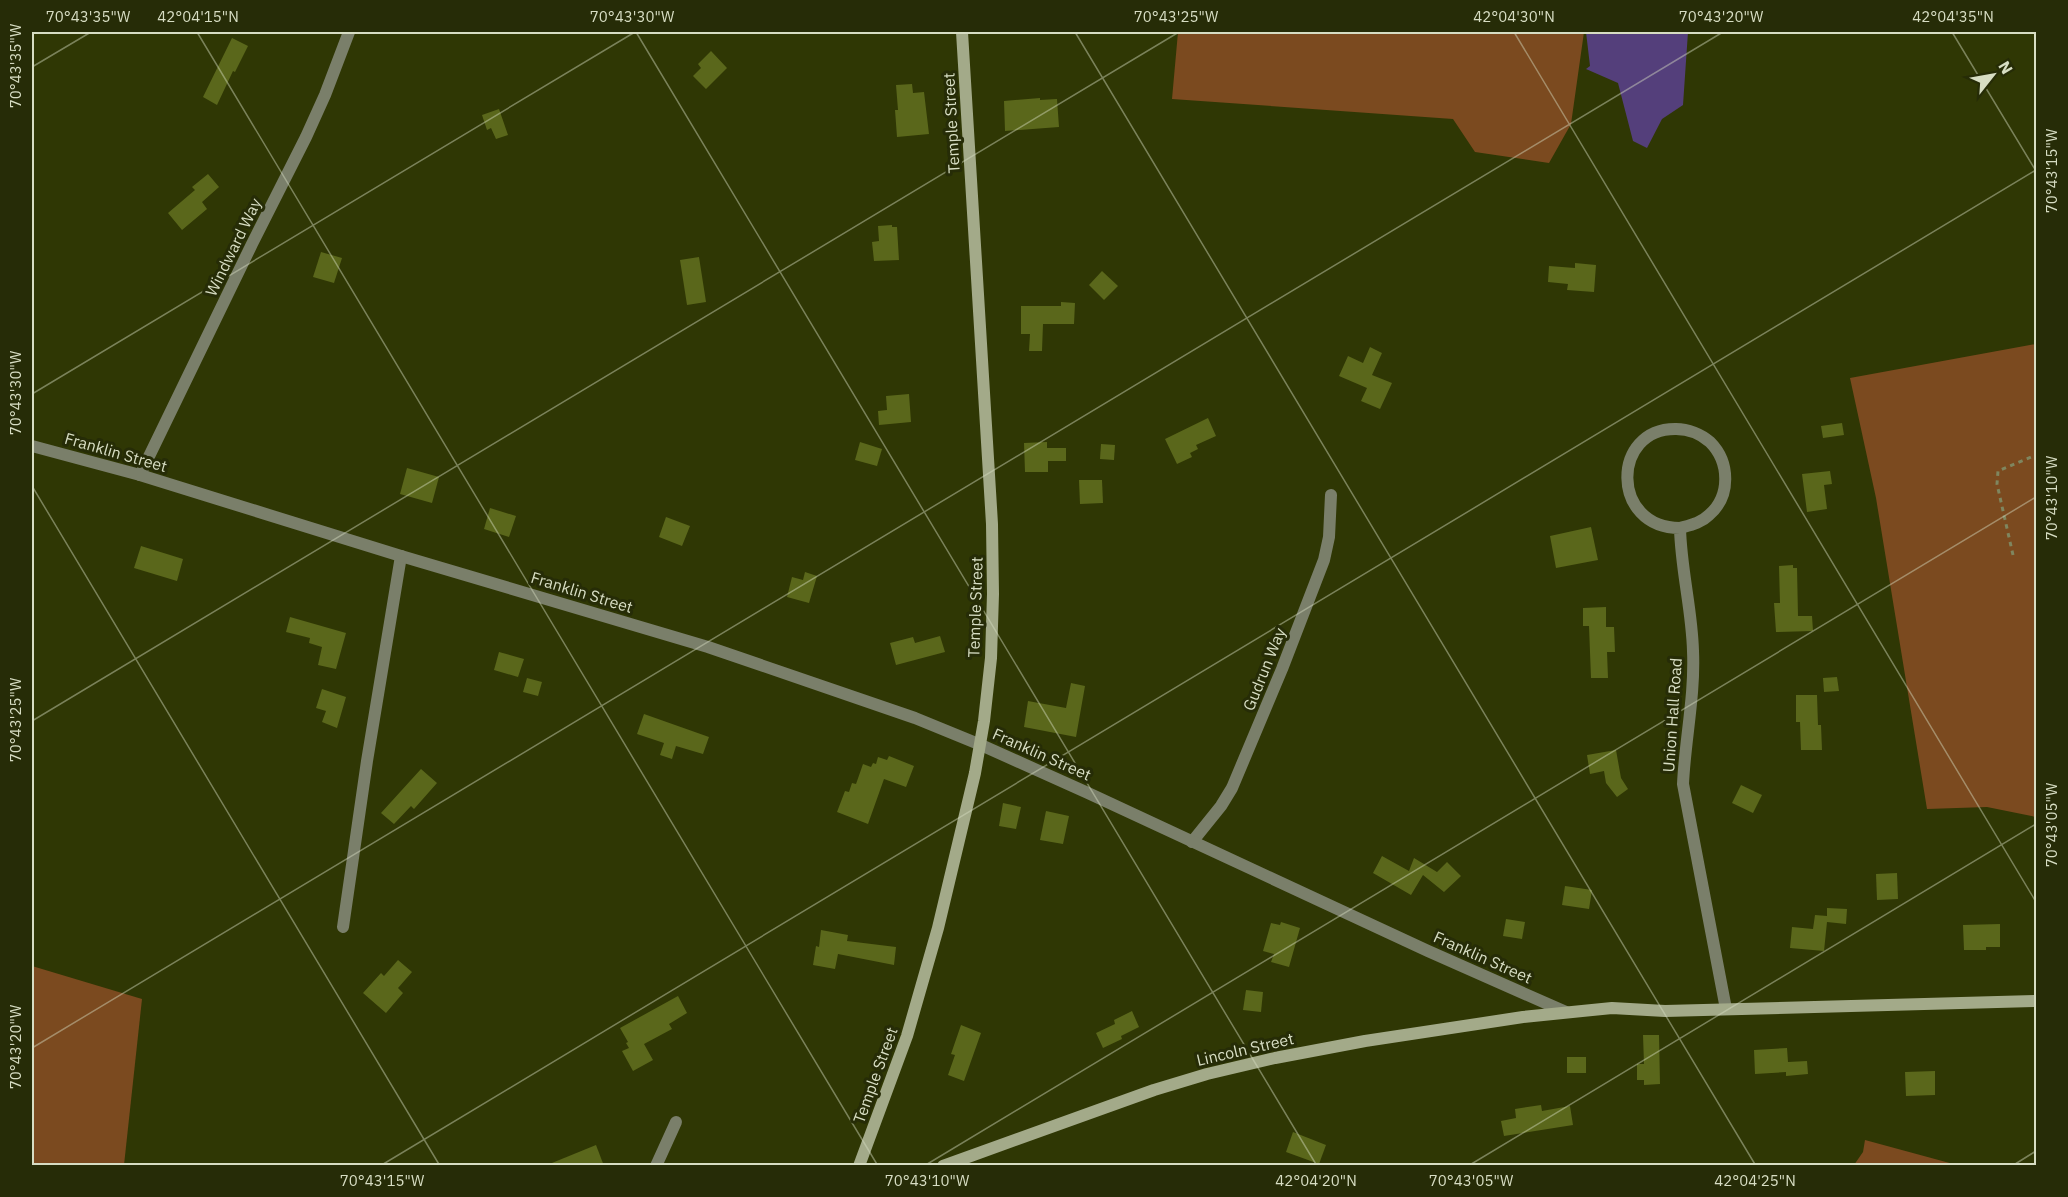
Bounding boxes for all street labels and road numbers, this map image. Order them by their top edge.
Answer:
street label: Temple Street [938,72,964,174]
street label: Windward Way [201,195,265,299]
street label: Franklin Street [62,428,170,476]
street label: Temple Street [963,556,987,658]
street label: Franklin Street [529,567,635,617]
street label: Gudrun Way [1238,625,1290,713]
street label: Union Hall Road [1658,657,1686,773]
street label: Franklin Street [990,723,1094,785]
street label: Franklin Street [1431,926,1535,988]
street label: Temple Street [848,1024,902,1126]
street label: Lincoln Street [1194,1028,1296,1070]

